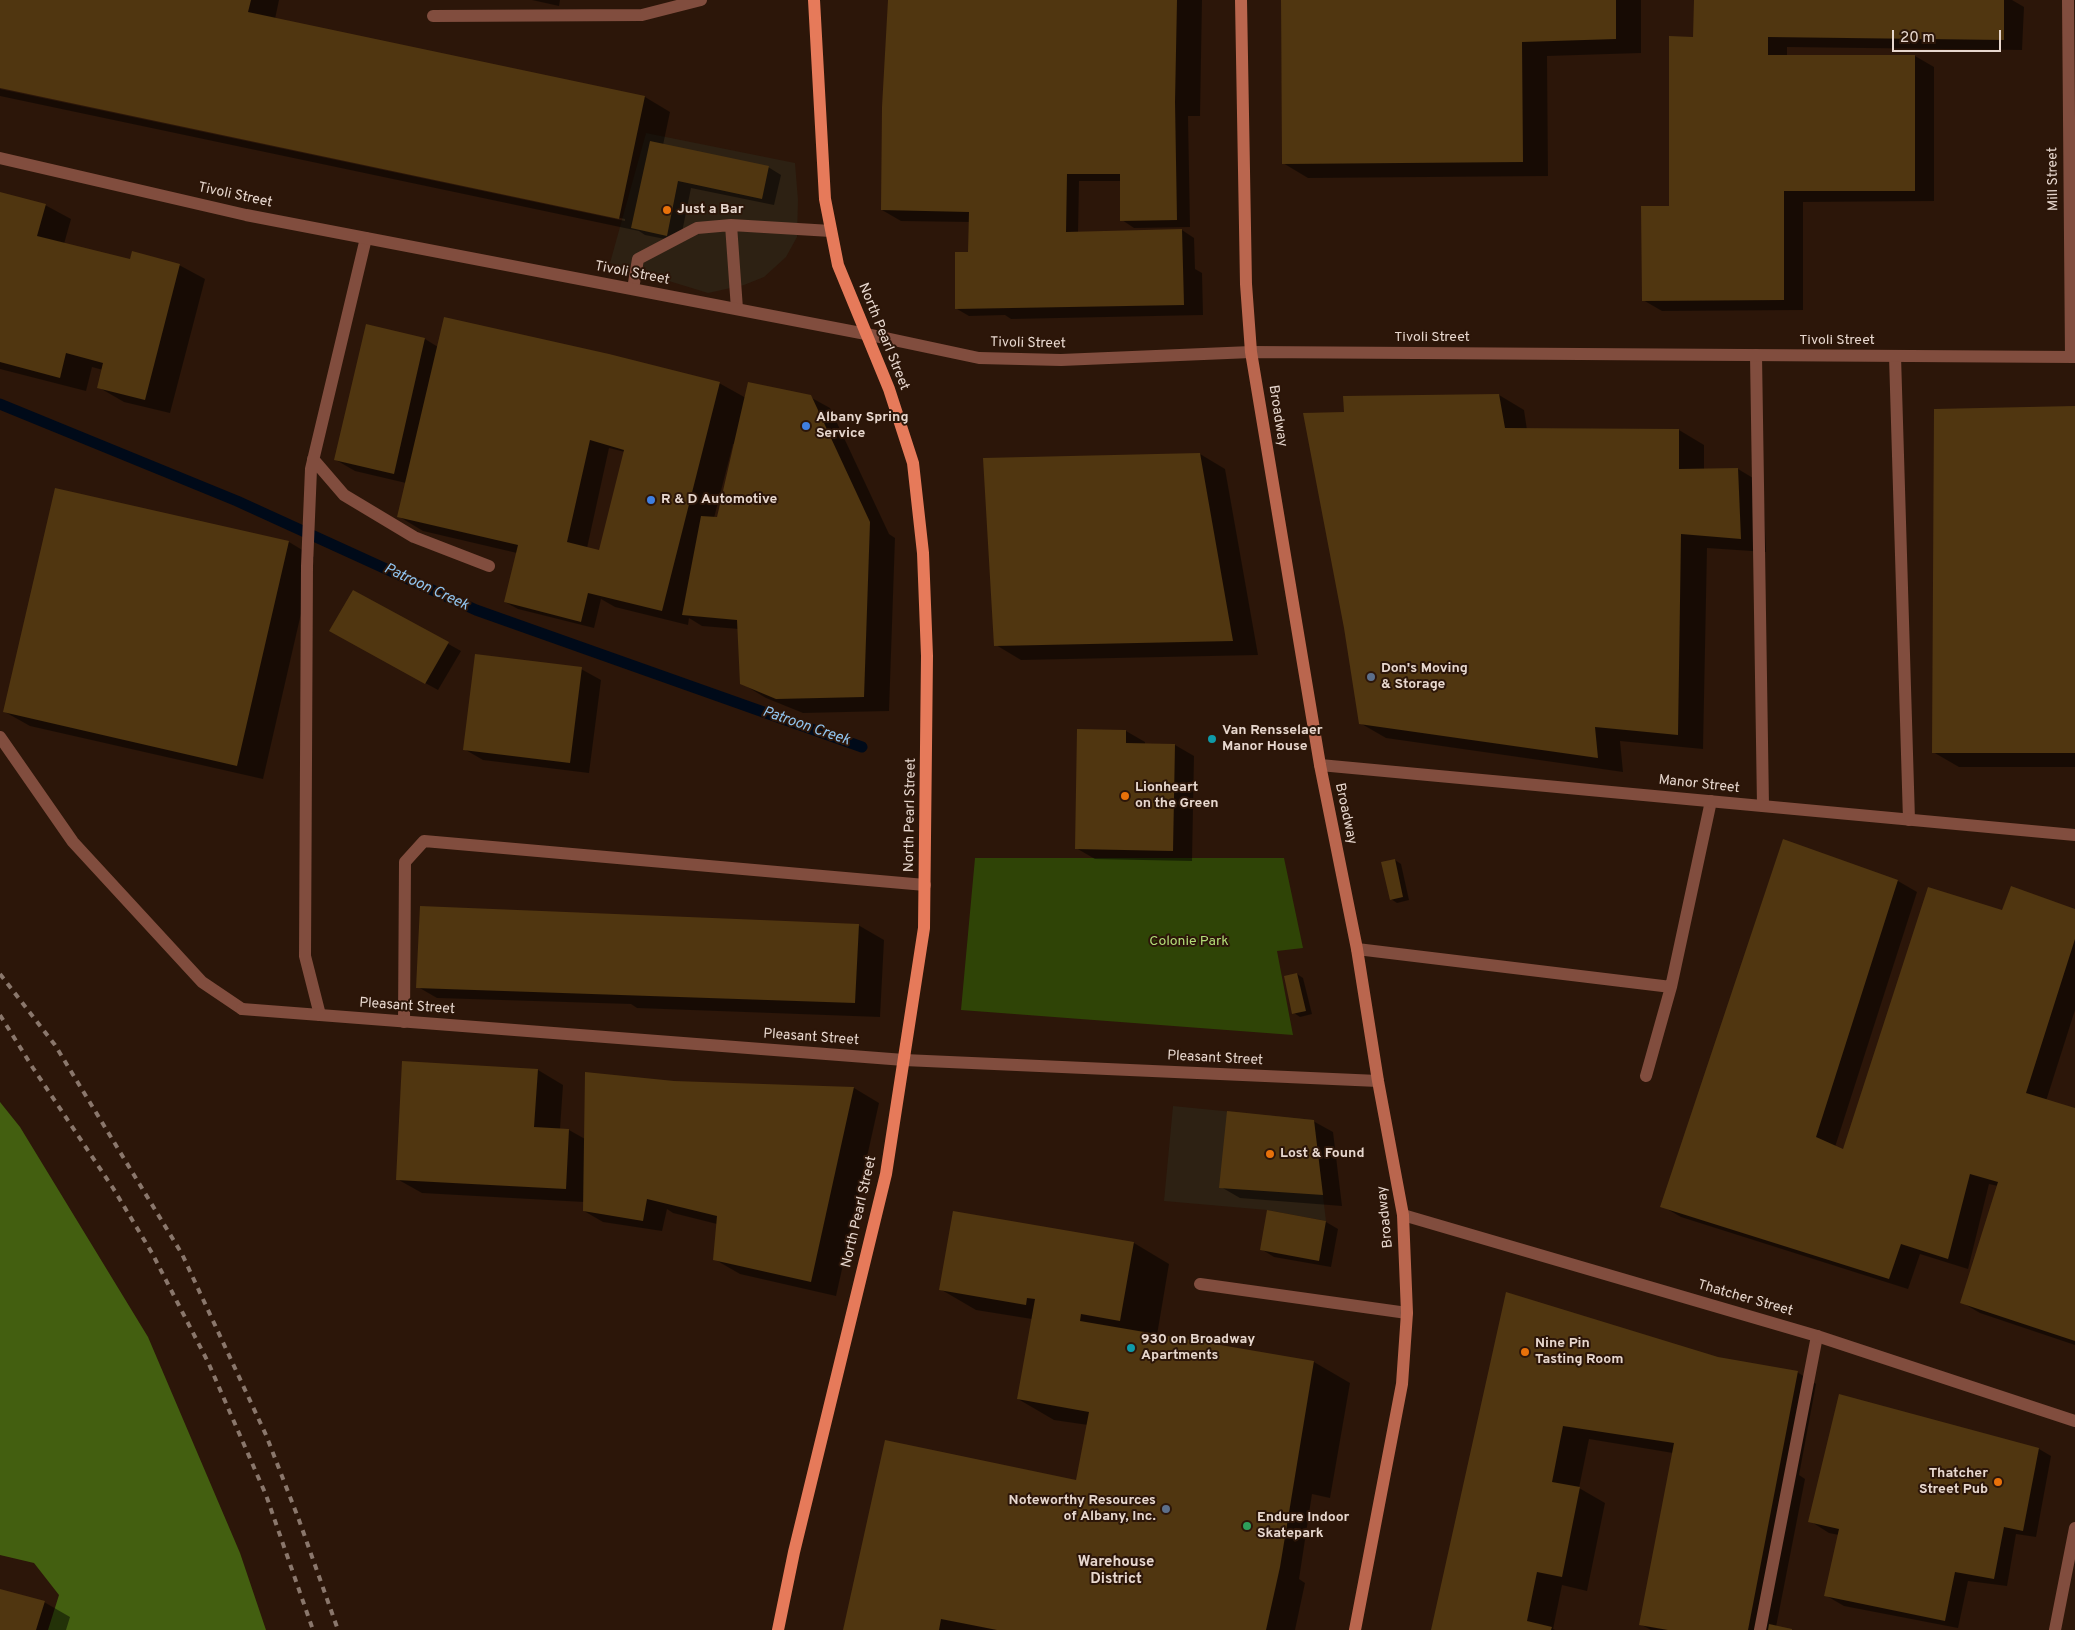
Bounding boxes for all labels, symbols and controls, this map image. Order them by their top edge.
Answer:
scale bar [1895,20,2004,52]
text: 20 m [1900,29,1935,48]
street label: Mill Street [2045,147,2063,211]
street label: Tivoli Street [196,180,274,212]
place label: Just a Bar [677,202,744,218]
marker: Just a Bar [661,204,673,216]
street label: Tivoli Street [593,259,671,289]
street label: North Pearl Street [854,281,912,393]
street label: Tivoli Street [1394,330,1470,346]
street label: Tivoli Street [1799,333,1875,349]
street label: Tivoli Street [990,335,1066,353]
street label: Broadway [1264,384,1290,448]
place label: Albany Spring Service [816,410,908,442]
marker: Albany Spring Service [800,420,812,432]
place label: R & D Automotive [661,492,777,508]
marker: R & D Automotive [645,494,657,506]
water label: Patroon Creek [381,561,471,615]
place label: Don's Moving & Storage [1381,661,1468,694]
marker: Don's Moving & Storage [1365,671,1377,683]
water label: Patroon Creek [760,704,852,750]
place label: Van Rensselaer Manor House [1222,723,1323,756]
marker: Van Rensselaer Manor House [1206,733,1218,745]
street label: North Pearl Street [902,758,920,872]
street label: Manor Street [1658,772,1740,798]
place label: Lionheart on the Green [1135,780,1219,812]
street label: Broadway [1330,782,1360,846]
marker: Lionheart on the Green [1119,790,1131,802]
park label: Colonie Park [1149,934,1229,950]
street label: Pleasant Street [358,995,456,1019]
street label: Pleasant Street [762,1026,860,1050]
street label: Pleasant Street [1167,1048,1263,1070]
place label: Lost & Found [1280,1146,1365,1162]
marker: Lost & Found [1264,1148,1276,1160]
street label: North Pearl Street [839,1154,881,1270]
street label: Broadway [1374,1185,1398,1249]
street label: Thatcher Street [1695,1277,1795,1321]
place label: 930 on Broadway Apartments [1141,1332,1255,1364]
place label: Nine Pin Tasting Room [1535,1336,1623,1368]
marker: 930 on Broadway Apartments [1125,1342,1137,1354]
marker: Nine Pin Tasting Room [1519,1346,1531,1358]
place label: Thatcher Street Pub [1919,1466,1988,1498]
marker: Thatcher Street Pub [1992,1476,2004,1488]
place label: Noteworthy Resources of Albany, Inc. [1009,1493,1156,1525]
marker: Noteworthy Resources of Albany, Inc. [1160,1503,1172,1515]
place label: Endure Indoor Skatepark [1257,1510,1349,1542]
marker: Endure Indoor Skatepark [1241,1520,1253,1532]
district label: Warehouse District [1078,1554,1154,1589]

